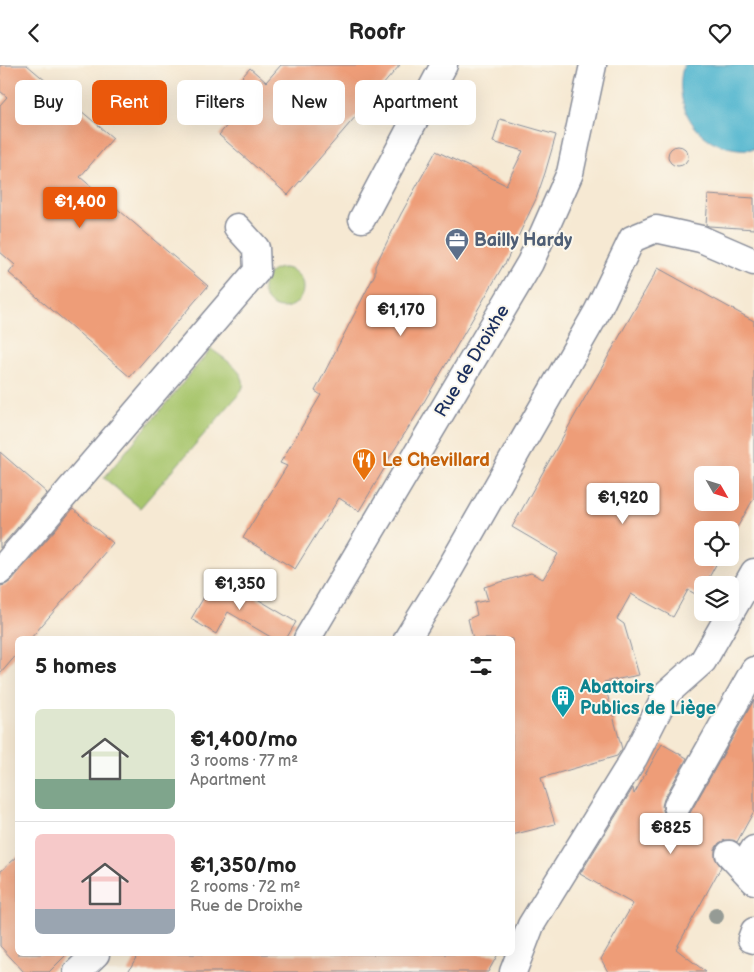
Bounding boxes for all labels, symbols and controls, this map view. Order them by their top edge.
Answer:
icon: back [20,19,48,47]
text: Roofr [349,19,405,46]
icon: heart [706,19,734,47]
chip: Buy [15,80,82,125]
chip: Rent [92,80,167,125]
chip: Filters [177,80,263,125]
chip: New [273,80,345,125]
chip: Apartment [355,80,476,125]
pin: €1,400 [39,186,121,229]
text: €1,400 [54,193,106,212]
office icon: Bailly Hardy [444,227,470,261]
place label: Bailly Hardy [474,230,573,251]
pin: €1,170 [360,295,442,337]
text: €1,170 [377,301,425,320]
street label: Rue de Droixhe [430,301,514,421]
restaurant icon: Le Chevillard [351,447,377,481]
place label: Le Chevillard [382,450,490,471]
north arrow [694,466,739,511]
map controls [694,466,739,621]
pin: €1,920 [582,483,664,525]
text: €1,920 [598,489,649,508]
button: locate [694,521,739,566]
pin: €1,350 [199,569,281,611]
text: €1,350 [215,575,265,594]
button: layers [694,576,739,621]
icon: filters [467,652,495,680]
text: 5 homes [35,654,117,679]
place label: Abattoirs Publics de Liège [579,677,716,719]
building icon: Abattoirs Publics de Liège [550,684,576,718]
text: €1,400/mo [190,727,298,752]
icon: home [75,729,135,789]
text: 3 rooms · 77 m² [190,752,298,771]
text: Apartment [190,771,266,790]
pin: €825 [641,813,701,855]
text: €825 [651,819,691,838]
text: €1,350/mo [190,853,297,878]
icon: home [75,854,135,914]
text: 2 rooms · 72 m² [190,878,300,897]
text: Rue de Droixhe [190,897,303,916]

